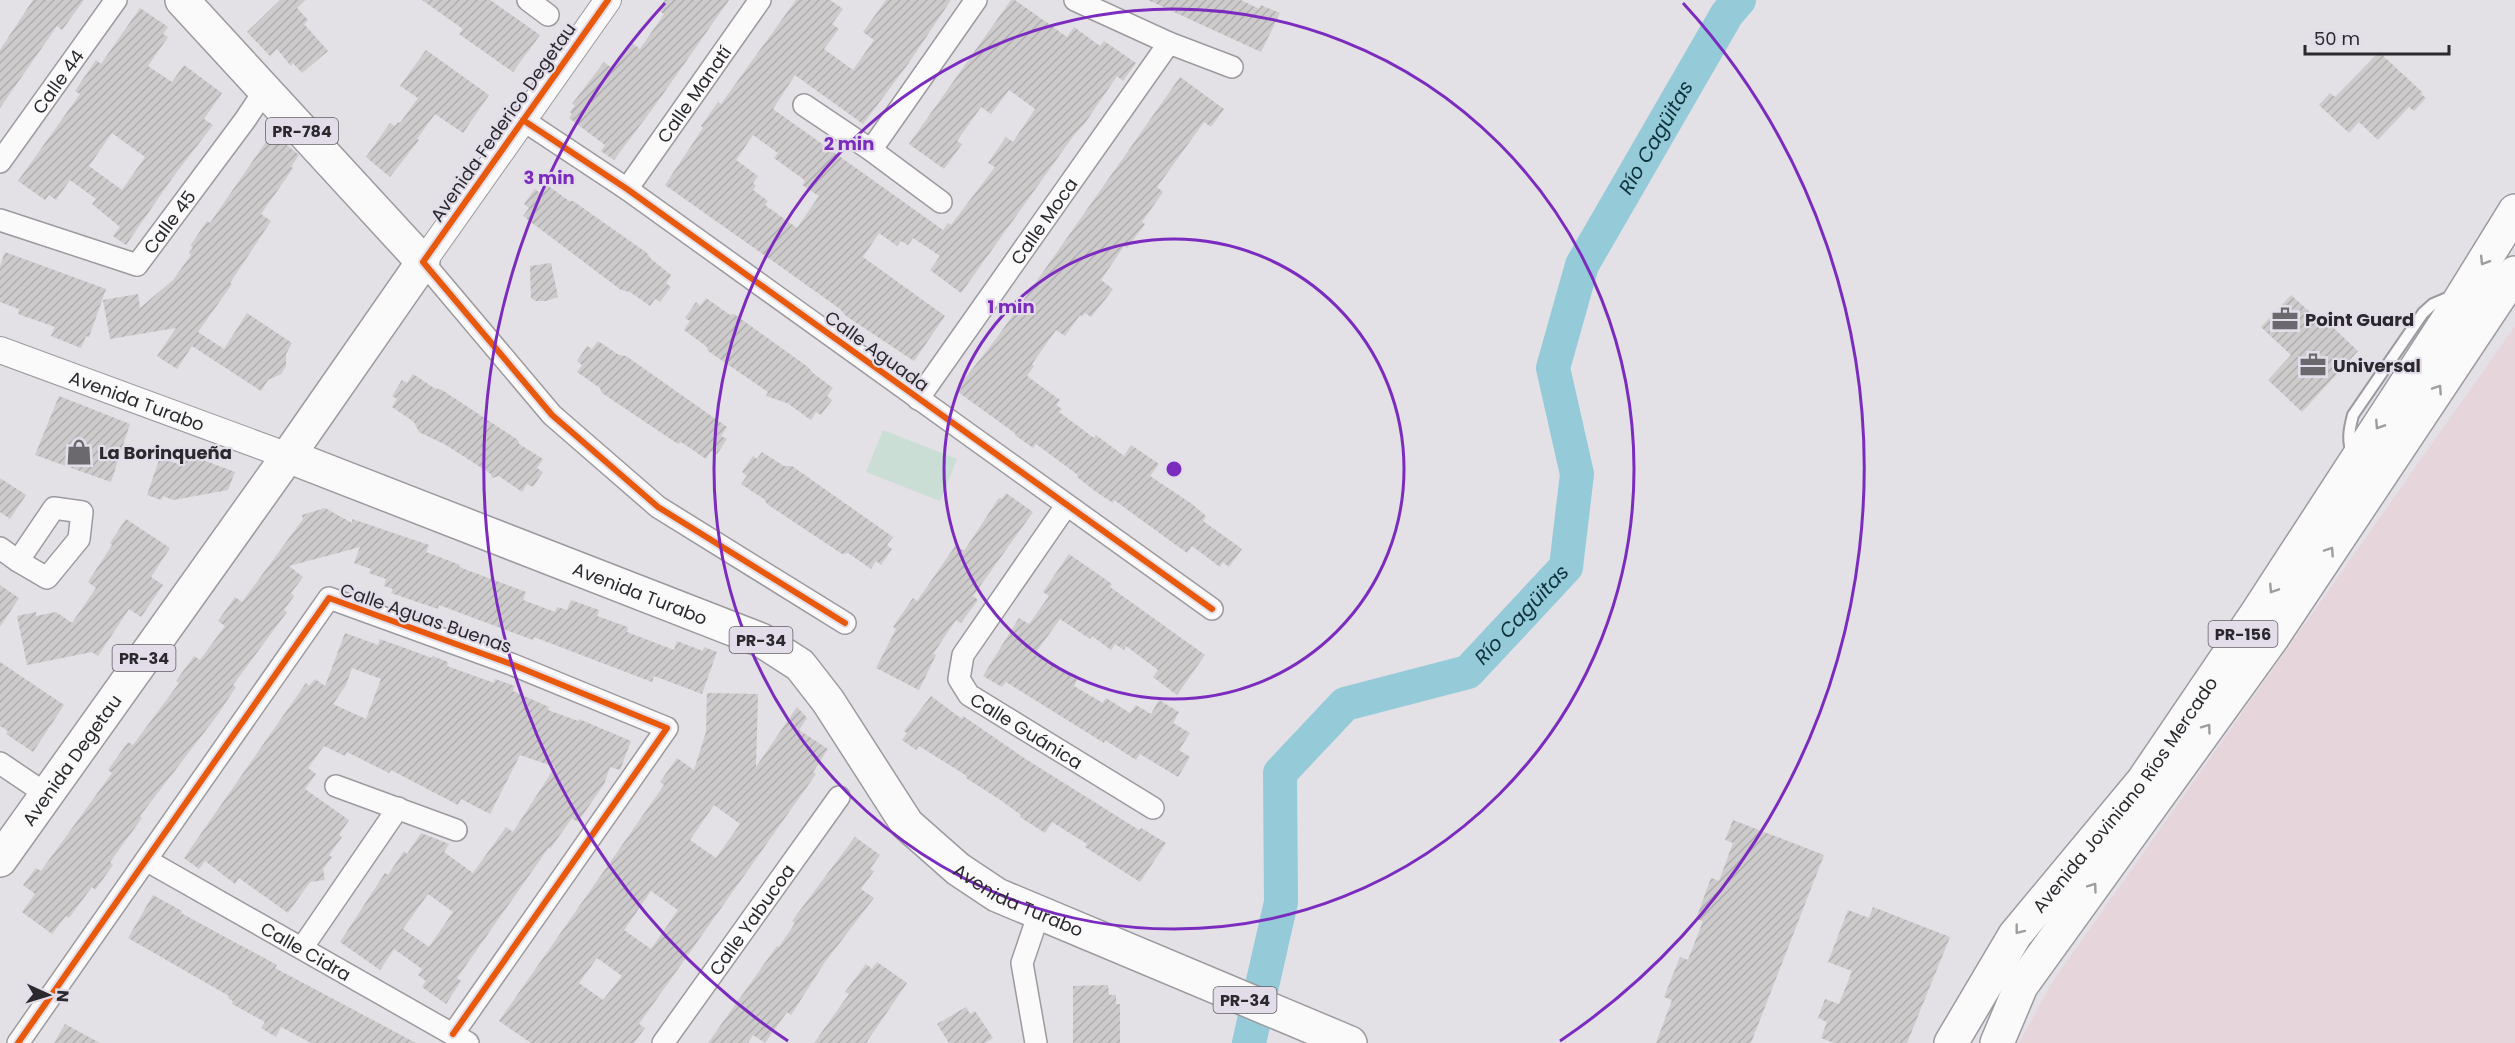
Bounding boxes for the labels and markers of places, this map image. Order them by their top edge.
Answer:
office icon: Point Guard [2270,304,2300,334]
place label: Point Guard [2305,307,2414,332]
office icon: Universal [2298,350,2328,380]
place label: Universal [2333,353,2421,378]
shop icon: La Borinqueña [64,437,94,467]
place label: La Borinqueña [99,440,232,465]
centre of rings [1164,459,1184,479]

